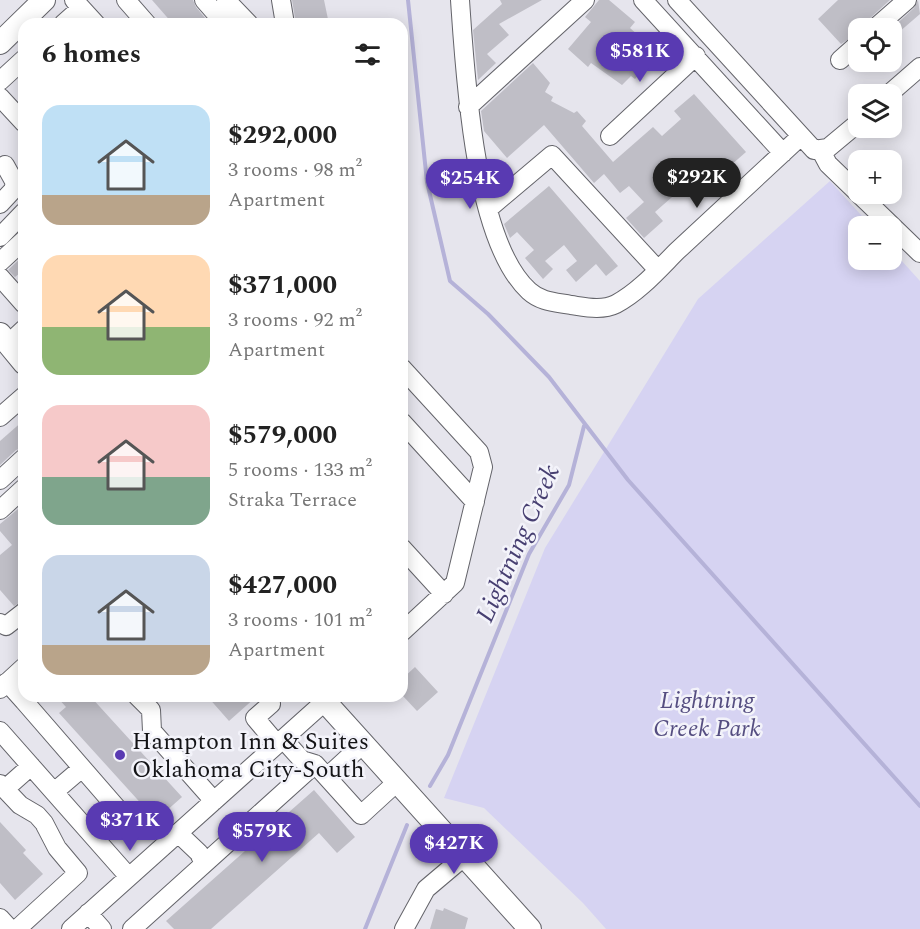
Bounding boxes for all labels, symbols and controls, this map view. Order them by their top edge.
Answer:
map controls [848,18,902,270]
button: locate [848,18,902,72]
pin: $581K [598,32,682,83]
text: 6 homes [42,34,141,74]
text: $581K [610,36,670,66]
icon: filters [351,38,384,71]
button: layers [848,84,902,138]
text: $292,000 [228,115,337,155]
icon: home [90,129,162,201]
button: + [848,150,902,204]
text: 3 rooms · 98 m² [228,155,362,185]
pin: $292K [655,158,739,209]
pin: $254K [428,159,512,210]
text: $292K [667,162,727,192]
text: $254K [440,163,500,193]
text: Apartment [228,185,325,215]
button: − [848,216,902,270]
text: $371,000 [228,265,337,305]
icon: home [90,279,162,351]
text: 3 rooms · 92 m² [228,305,362,335]
text: Apartment [228,335,325,365]
text: $579,000 [228,415,337,455]
icon: home [90,429,162,501]
text: 5 rooms · 133 m² [228,455,372,485]
water label: Lightning Creek [465,458,571,629]
text: Straka Terrace [228,485,357,515]
text: $427,000 [228,565,337,605]
icon: home [90,579,162,651]
text: 3 rooms · 101 m² [228,605,372,635]
text: Apartment [228,635,325,665]
park label: Lightning Creek Park [653,683,761,747]
place label: Hampton Inn & Suites Oklahoma City-South [132,724,369,788]
marker: Hampton Inn & Suites Oklahoma City-South [113,748,127,762]
pin: $371K [88,801,172,852]
text: $371K [100,805,160,835]
pin: $579K [220,812,304,863]
text: $579K [232,816,292,846]
pin: $427K [412,824,496,875]
text: $427K [424,828,484,858]

